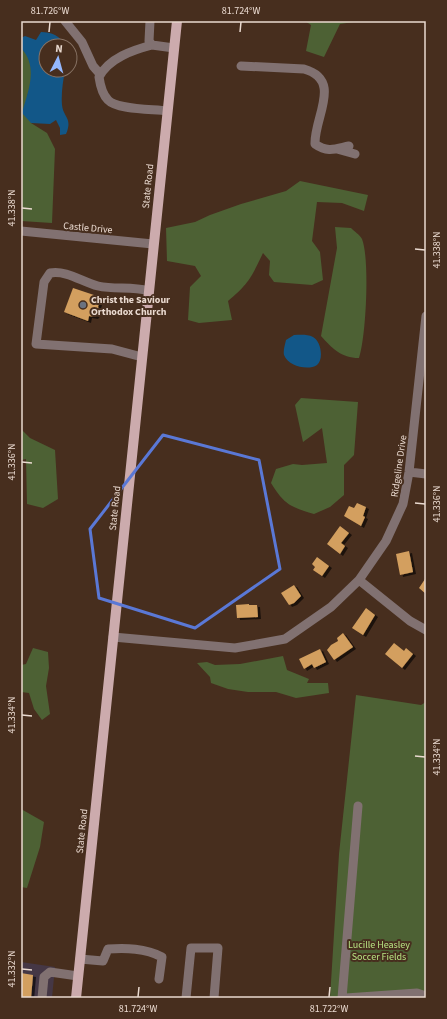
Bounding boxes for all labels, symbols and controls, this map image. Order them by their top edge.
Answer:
text: 81.726°W [31,4,69,18]
text: 81.724°W [222,4,260,18]
north arrow [38,38,78,78]
text: N [55,41,63,56]
street label: State Road [139,163,157,209]
text: 41.338°N [5,189,19,227]
street label: Castle Drive [63,219,113,237]
text: 41.338°N [430,231,444,269]
place label: Christ the Saviour Orthodox Church [91,293,170,319]
marker: Christ the Saviour Orthodox Church [78,300,88,310]
street label: Ridgeline Drive [388,434,410,498]
text: 41.336°N [5,443,19,481]
street label: State Road [106,485,124,531]
text: 41.336°N [430,485,444,523]
text: 41.334°N [5,696,19,734]
text: 41.334°N [430,738,444,776]
street label: State Road [73,808,91,854]
park label: Lucille Heasley Soccer Fields [348,938,410,964]
text: 41.332°N [5,950,19,988]
text: 81.724°W [119,1002,157,1016]
text: 81.722°W [310,1002,348,1016]

